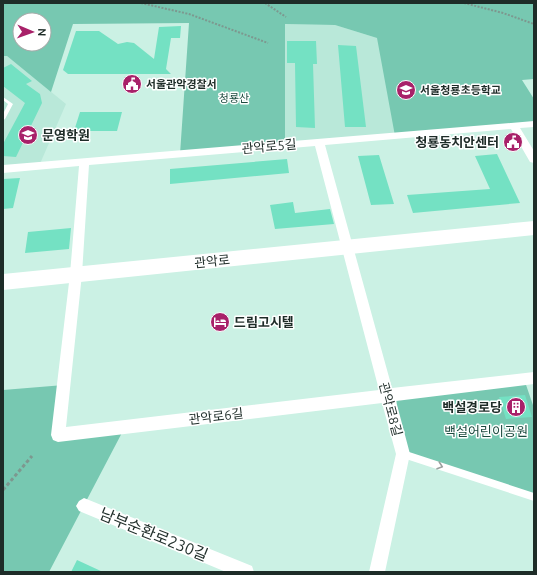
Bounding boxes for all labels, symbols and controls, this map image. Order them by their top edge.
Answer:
north arrow [12,12,52,52]
text: N [36,28,48,37]
public building icon: 서울관악경찰서 [121,73,143,95]
place label: 서울관악경찰서 [146,78,217,90]
school or university icon: 서울청룡초등학교 [395,79,417,101]
place label: 서울청룡초등학교 [420,84,501,96]
park label: 청룡산 [219,92,249,104]
school or university icon: 문영학원 [17,124,39,146]
place label: 문영학원 [42,128,90,142]
public building icon: 청룡동치안센터 [502,131,524,153]
place label: 청룡동치안센터 [415,135,499,149]
street label: 관악로5길 [241,137,297,155]
street label: 관악로 [193,252,231,270]
hotel icon: 드림고시텔 [209,311,231,333]
place label: 드림고시텔 [234,315,294,329]
street label: 관악로8길 [377,381,405,437]
building icon: 백설경로당 [505,396,527,418]
place label: 백설경로당 [442,400,502,414]
street label: 관악로6길 [188,406,244,426]
park label: 백설어린이공원 [444,424,528,438]
one-way arrow [437,461,444,470]
street label: 남부순환로230길 [97,504,211,564]

